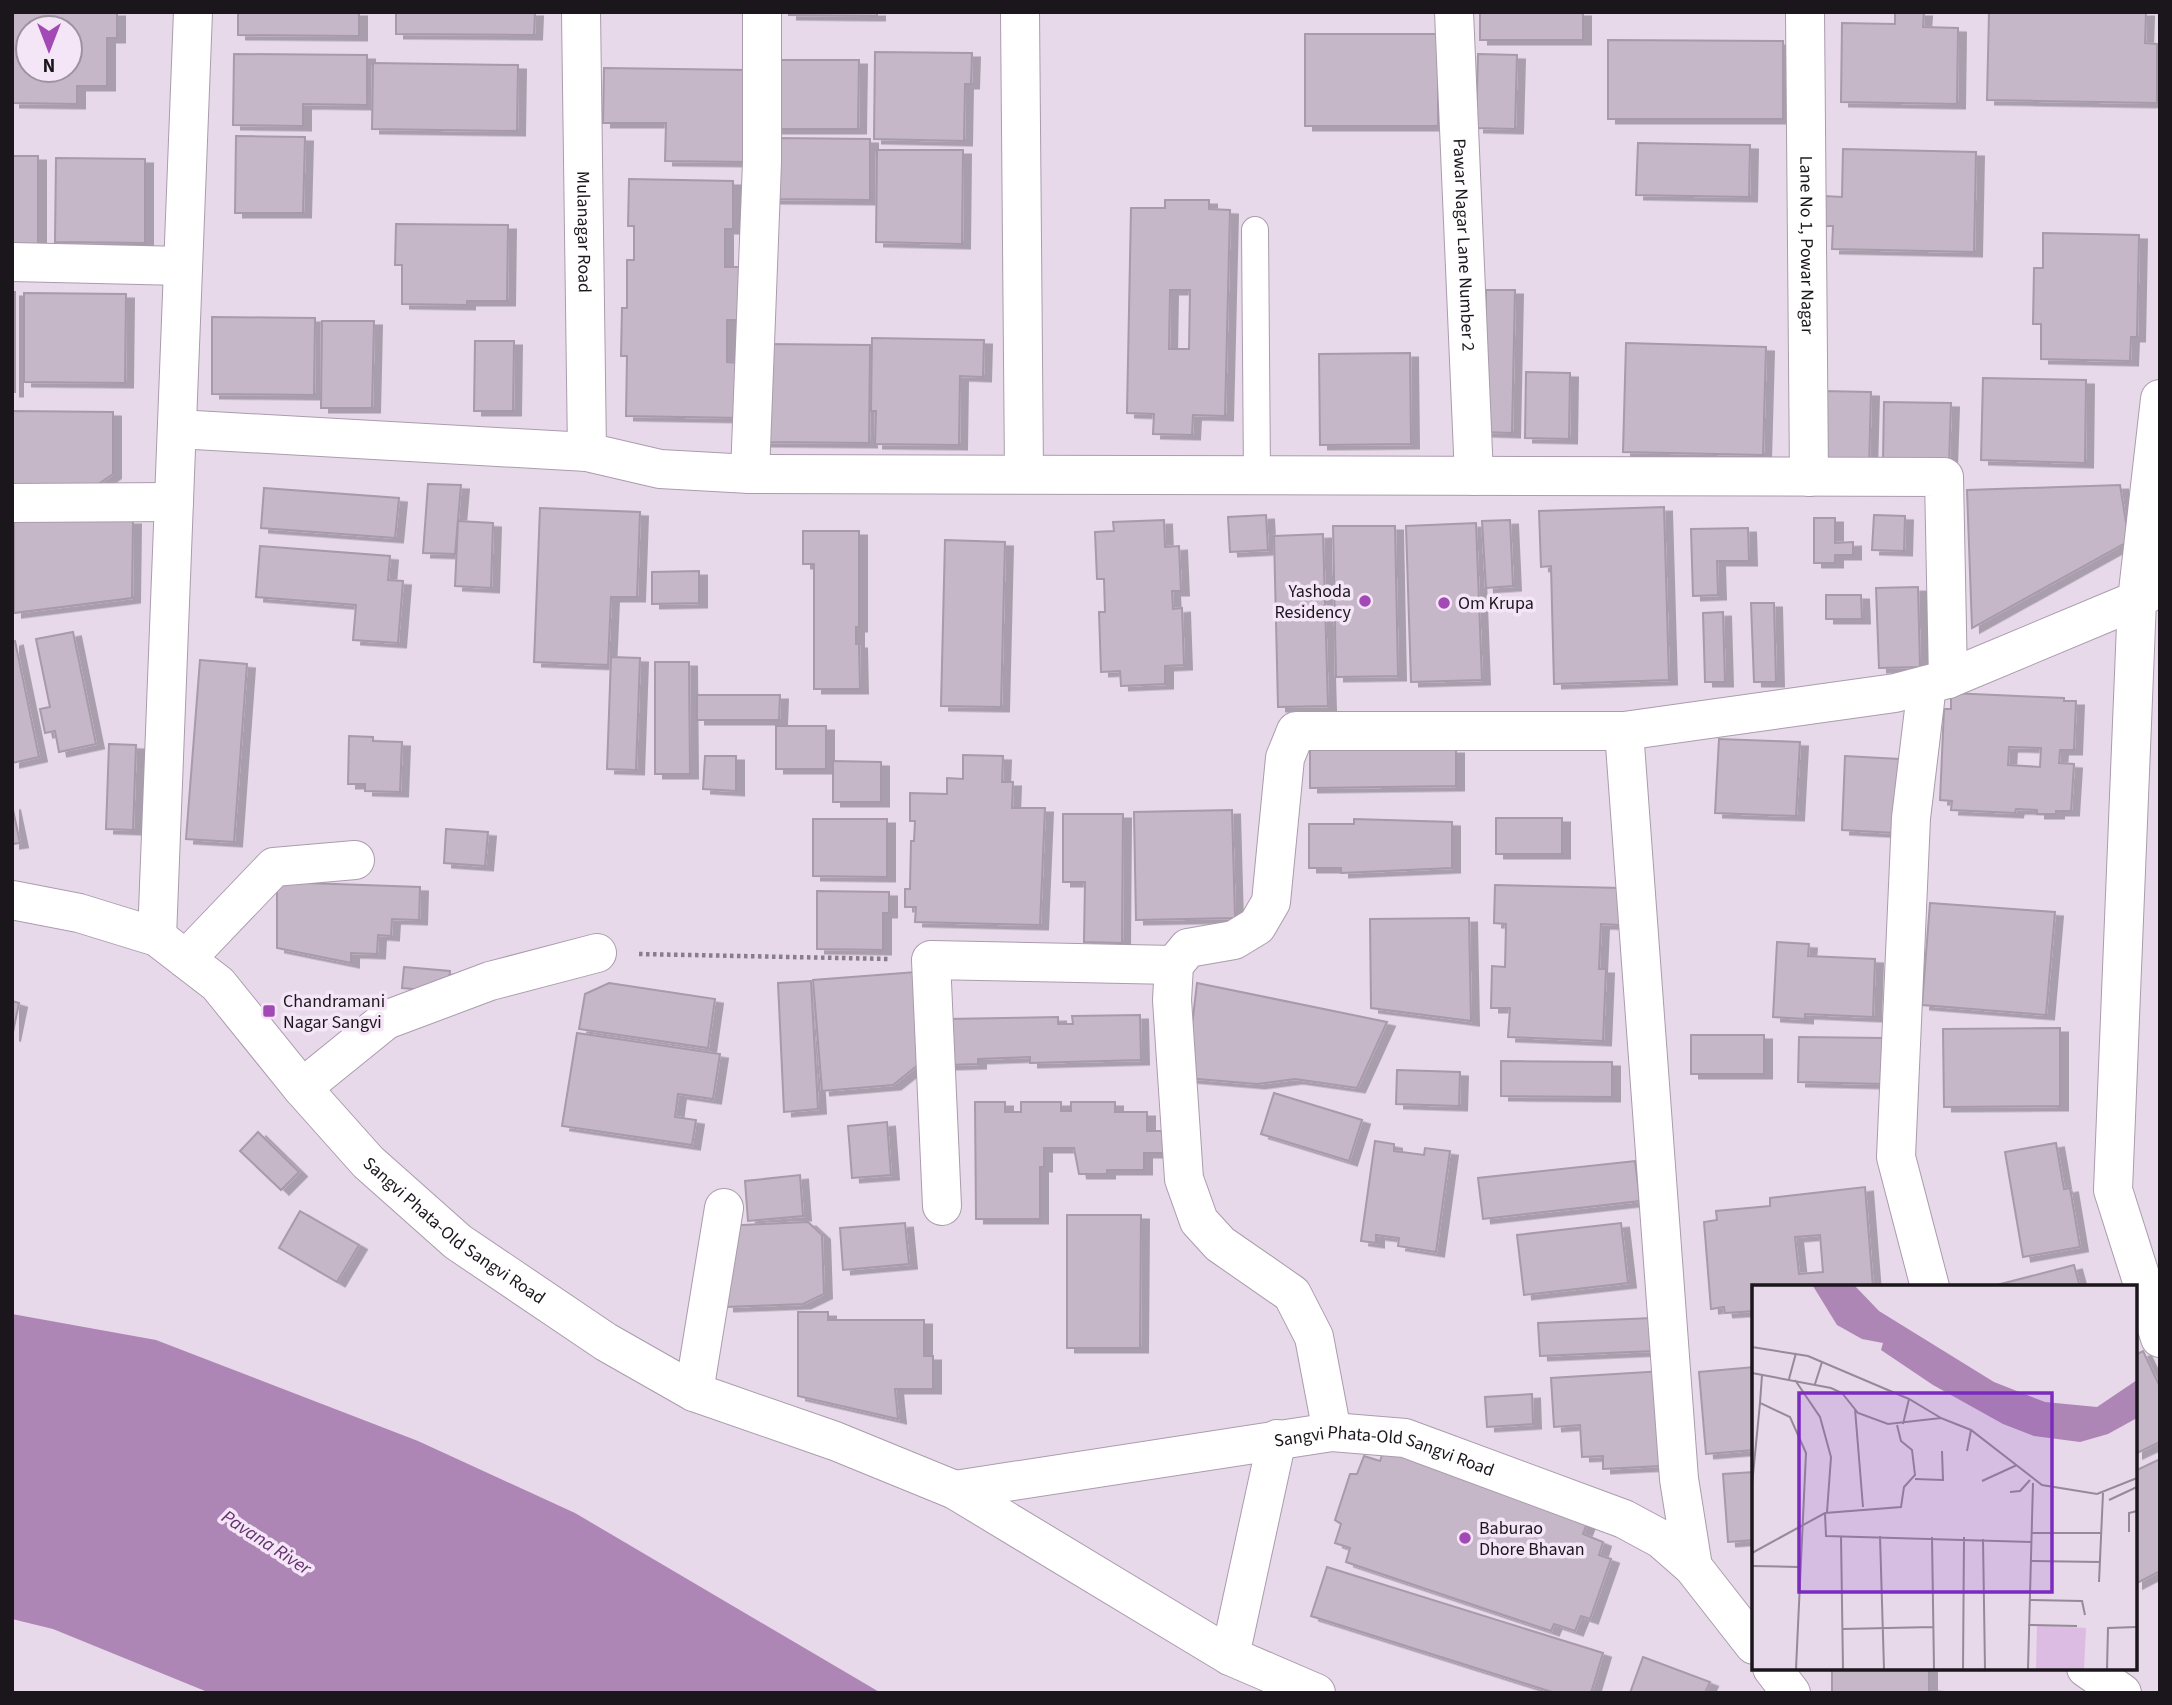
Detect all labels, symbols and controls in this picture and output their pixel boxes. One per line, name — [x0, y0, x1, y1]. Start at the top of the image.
north arrow — [14, 14, 84, 84]
text: N — [43, 51, 55, 78]
street label: Pawar Nagar Lane Number 2 — [1447, 138, 1481, 352]
street label: Lane No 1, Powar Nagar — [1794, 156, 1820, 335]
street label: Mulanagar Road — [571, 171, 597, 293]
place label: Yashoda Residency — [1275, 579, 1352, 625]
place label: Om Krupa — [1458, 591, 1534, 616]
marker: Yashoda Residency — [1357, 593, 1373, 609]
marker: Om Krupa — [1436, 595, 1452, 611]
place label: Chandramani Nagar Sangvi — [283, 989, 385, 1035]
marker: Chandramani Nagar Sangvi — [261, 1003, 277, 1019]
street label: Sangvi Phata-Old Sangvi Road — [358, 1151, 550, 1310]
inset map — [1752, 1285, 2137, 1670]
street label: Sangvi Phata-Old Sangvi Road — [1272, 1419, 1498, 1482]
water label: Pavana River — [216, 1504, 317, 1583]
place label: Baburao Dhore Bhavan — [1479, 1516, 1585, 1562]
marker: Baburao Dhore Bhavan — [1457, 1530, 1473, 1546]

